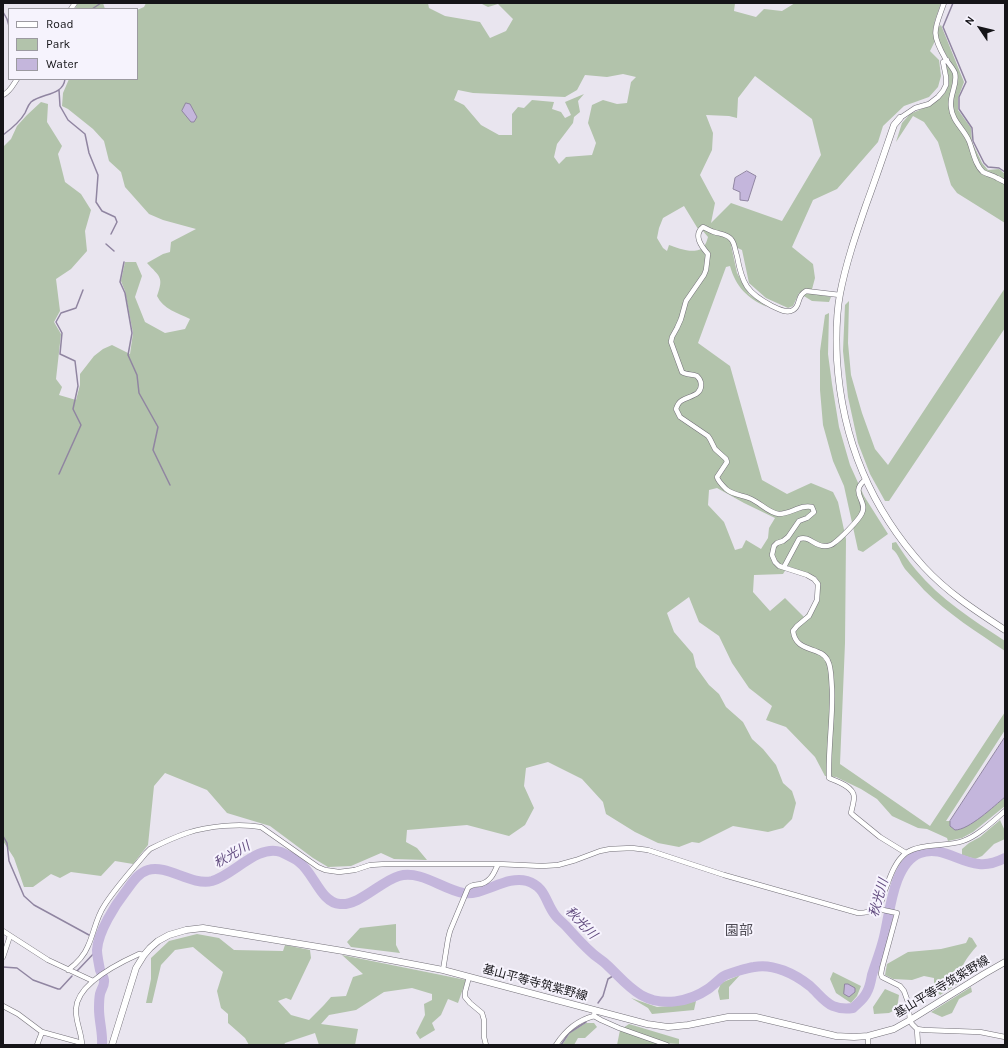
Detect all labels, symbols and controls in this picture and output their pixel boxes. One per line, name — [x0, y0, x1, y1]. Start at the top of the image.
legend — [8, 8, 138, 80]
north arrow — [960, 8, 1000, 48]
text: N — [962, 14, 977, 28]
text: Road — [46, 17, 74, 31]
text: Park — [46, 37, 70, 51]
text: Water — [46, 57, 78, 71]
water label: 秋光川 — [211, 838, 253, 872]
water label: 秋光川 — [866, 877, 892, 919]
water label: 秋光川 — [562, 904, 600, 942]
district label: 園部 — [725, 923, 753, 939]
street label: 基山平等寺筑紫野線 — [892, 953, 992, 1021]
street label: 基山平等寺筑紫野線 — [481, 962, 589, 1004]

